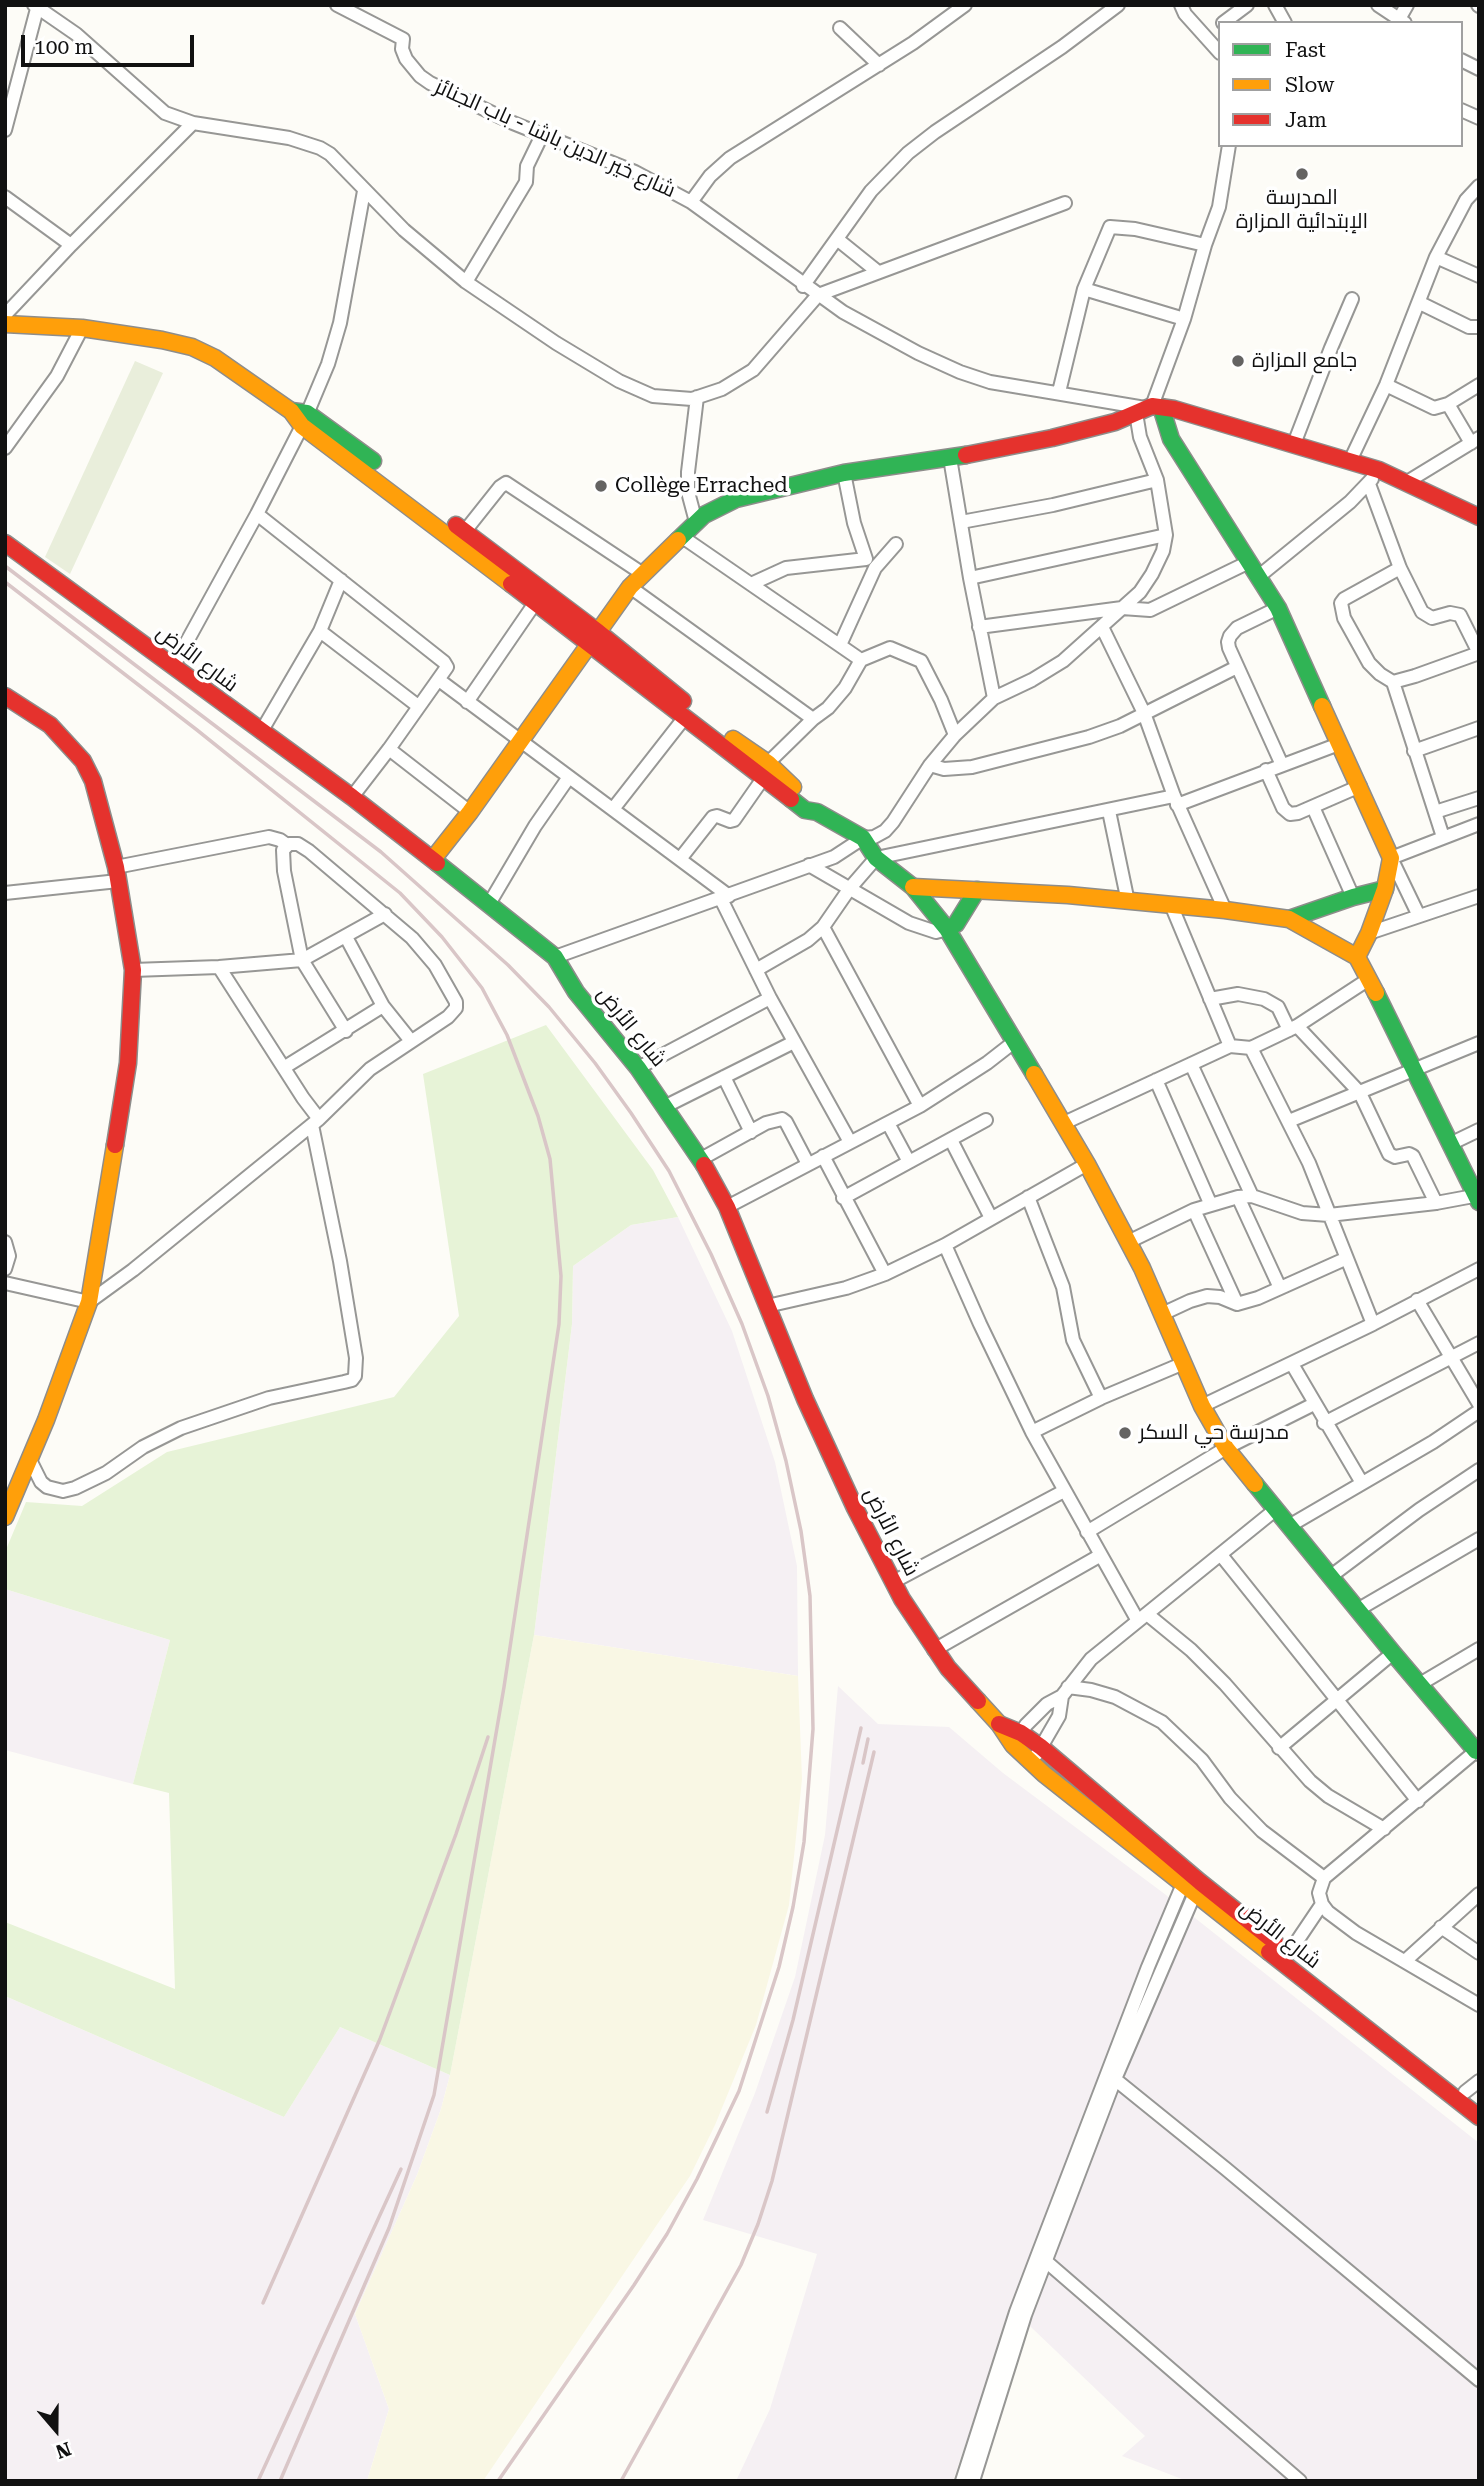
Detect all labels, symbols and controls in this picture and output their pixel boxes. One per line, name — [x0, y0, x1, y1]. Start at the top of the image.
scale bar — [24, 21, 198, 65]
legend — [1218, 21, 1463, 147]
text: 100 m — [34, 35, 94, 59]
text: Fast — [1285, 38, 1326, 62]
text: Slow — [1285, 73, 1334, 97]
street label: شارع خير الدين باشا - باب الجنائز — [431, 74, 679, 204]
text: Jam — [1285, 108, 1327, 132]
marker: المدرسة الإبتدائية المزارة — [1294, 166, 1310, 182]
place label: المدرسة الإبتدائية المزارة — [1236, 185, 1368, 235]
place label: جامع المزارة — [1252, 348, 1357, 374]
marker: جامع المزارة — [1230, 353, 1246, 369]
place label: Collège Errached — [615, 473, 788, 499]
marker: Collège Errached — [593, 478, 609, 494]
street label: شارع الأرض — [151, 620, 243, 698]
street label: شارع الأرض — [591, 982, 671, 1072]
place label: مدرسة حي السكر — [1139, 1420, 1289, 1446]
marker: مدرسة حي السكر — [1117, 1425, 1133, 1441]
street label: شارع الأرض — [858, 1484, 924, 1580]
street label: شارع الأرض — [1235, 1896, 1325, 1974]
north arrow — [21, 2395, 91, 2465]
text: N — [53, 2437, 74, 2464]

